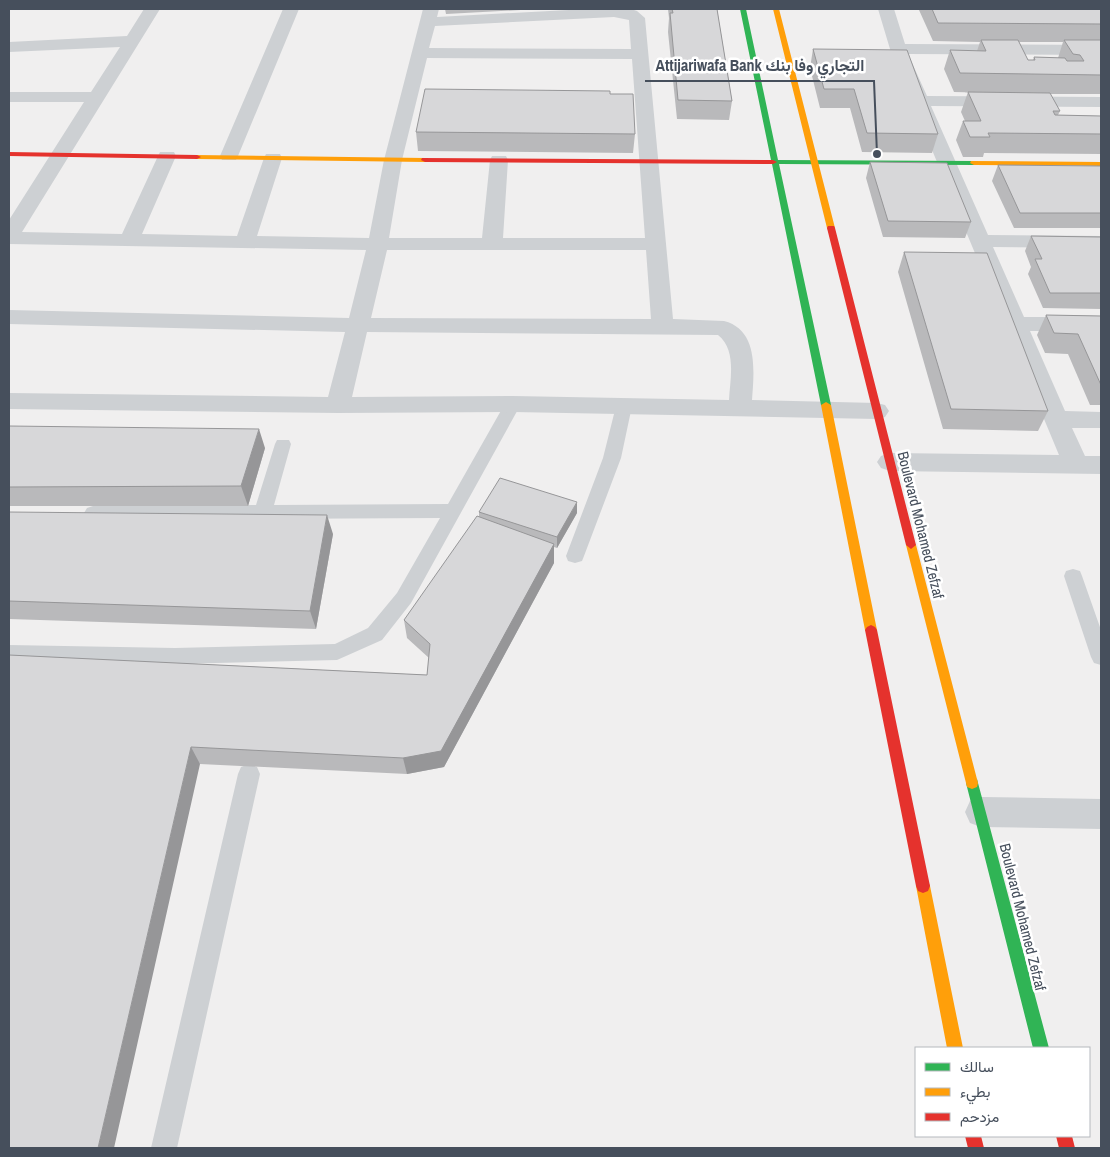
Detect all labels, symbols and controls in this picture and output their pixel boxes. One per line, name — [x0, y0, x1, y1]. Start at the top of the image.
callout: Attijariwafa Bank التجاري وفا بنك — [645, 50, 874, 81]
text: Attijariwafa Bank التجاري وفا بنك — [655, 54, 865, 79]
street label: Boulevard Mohamed Zefzaf — [893, 449, 950, 601]
street label: Boulevard Mohamed Zefzaf — [995, 841, 1052, 993]
legend — [915, 1047, 1090, 1137]
text: سالك — [960, 1056, 994, 1077]
text: بطيء — [960, 1081, 990, 1105]
text: مزدحم — [960, 1106, 999, 1127]

